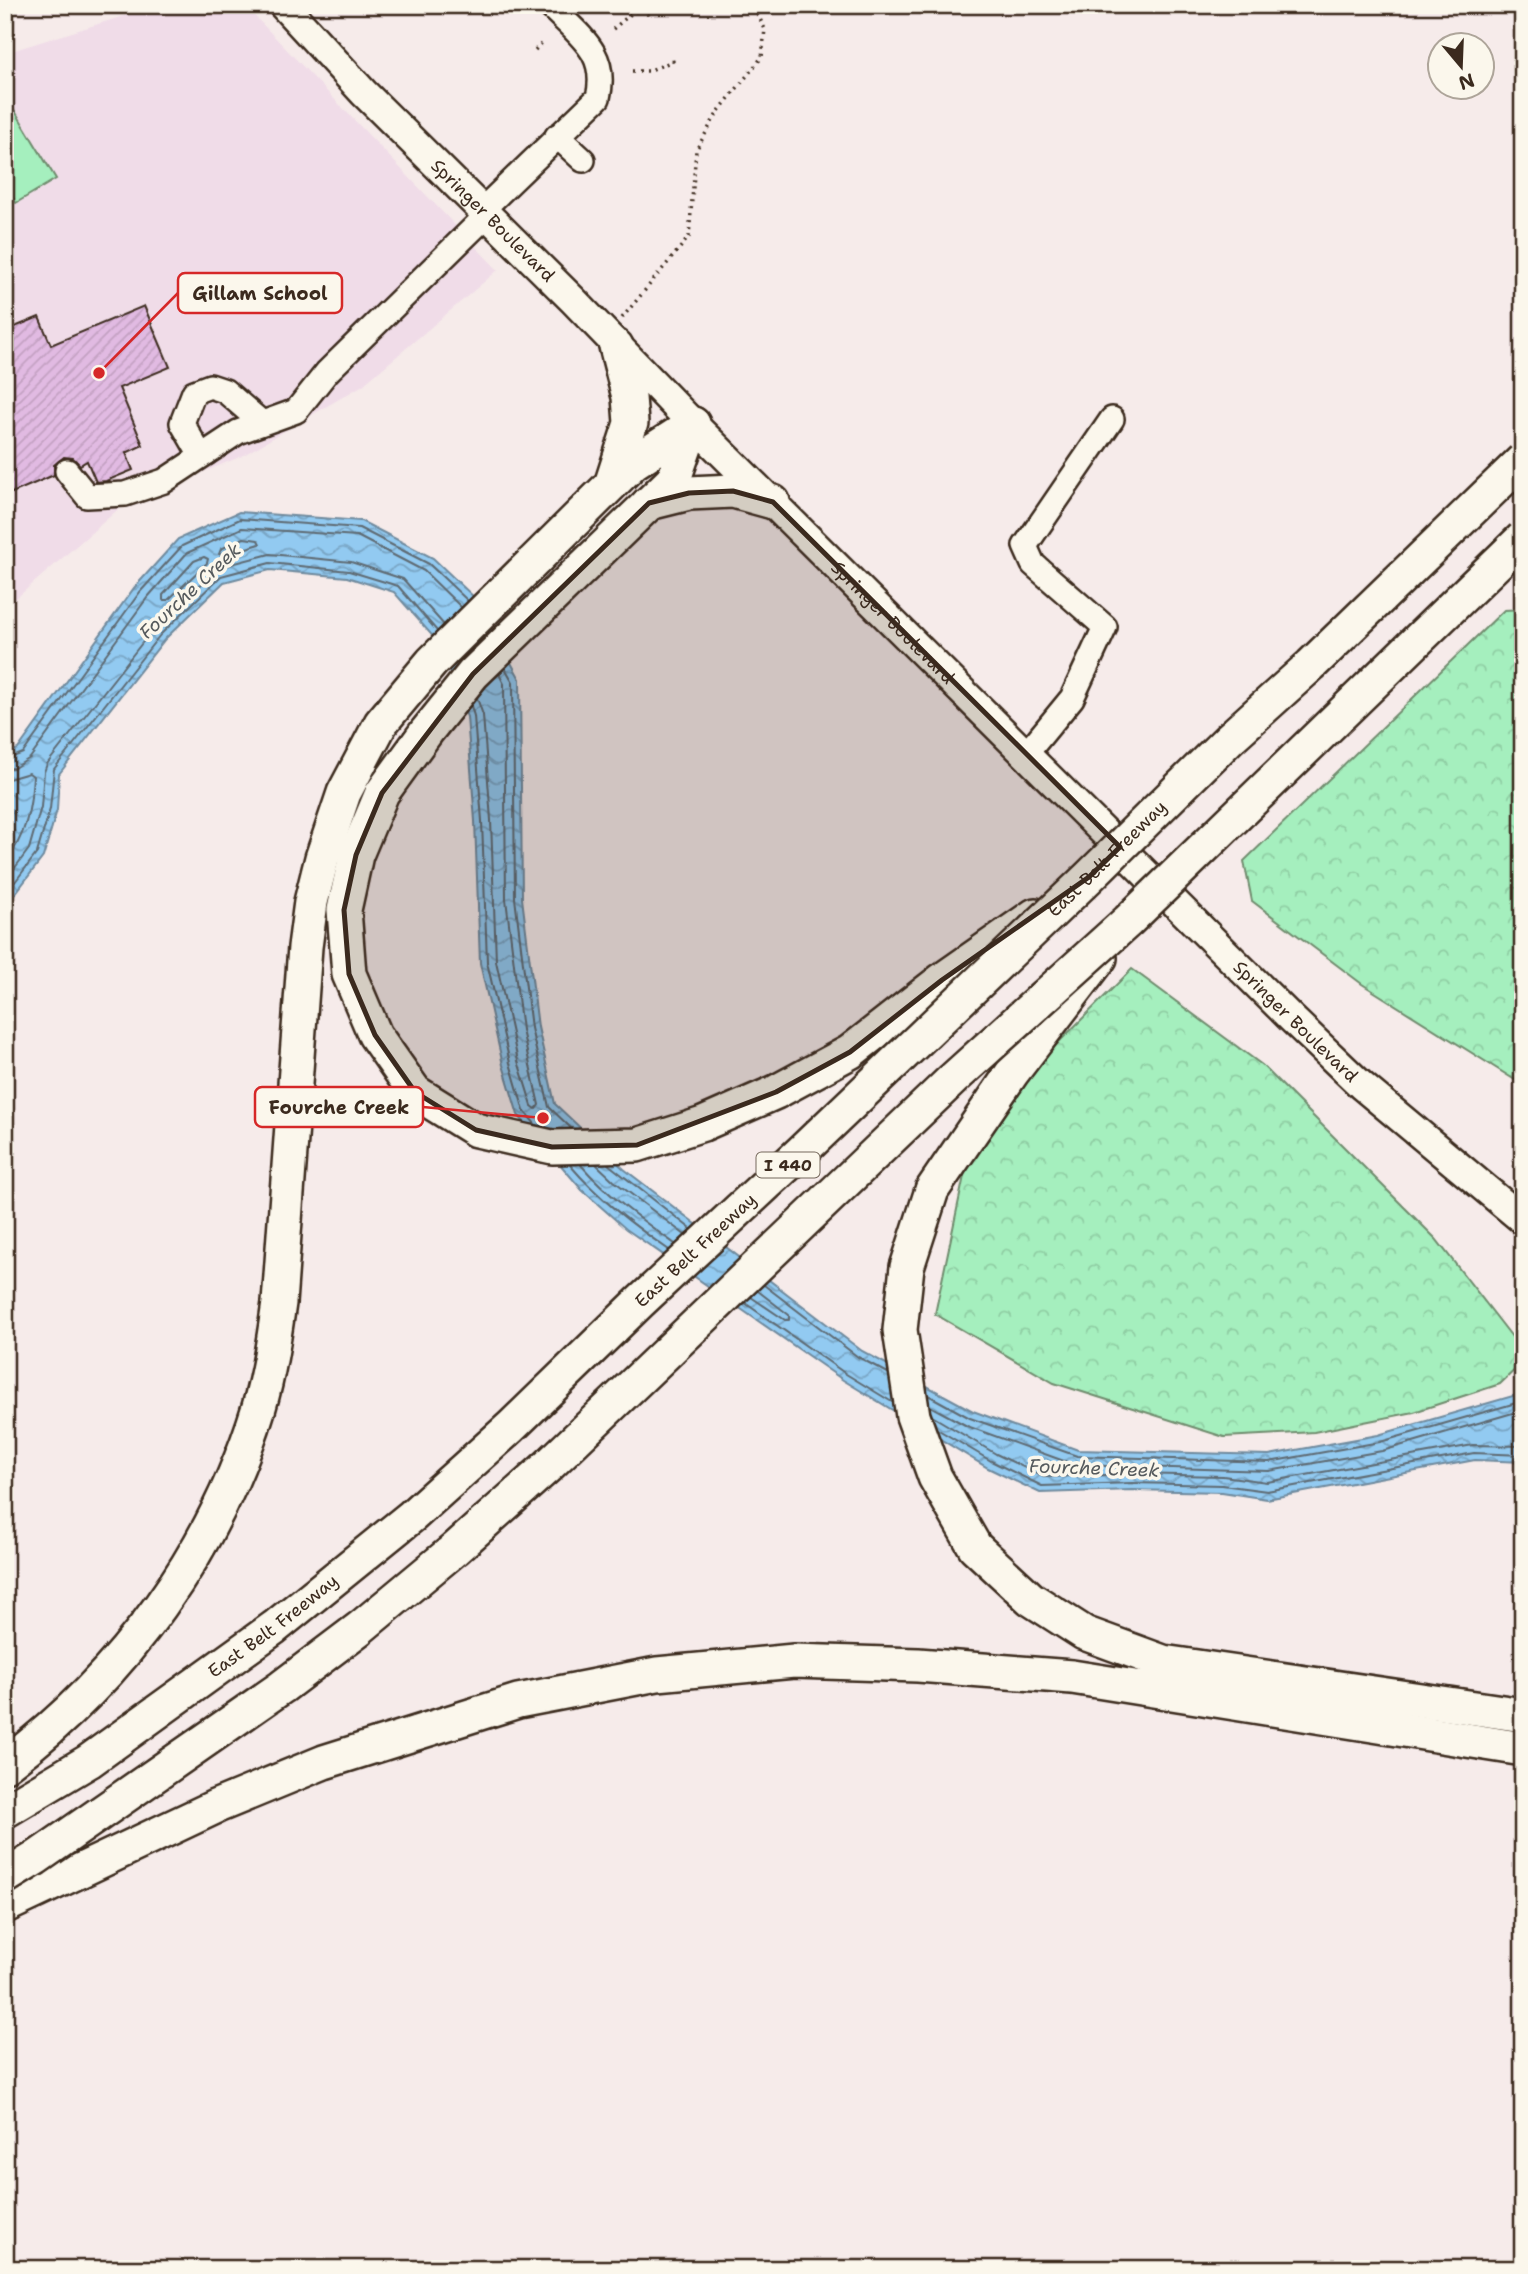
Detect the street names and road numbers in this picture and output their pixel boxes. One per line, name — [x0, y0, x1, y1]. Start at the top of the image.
street label: Springer Boulevard — [426, 154, 560, 287]
street label: Springer Boulevard — [826, 556, 960, 689]
street label: East Belt Freeway — [1042, 795, 1172, 922]
street label: Springer Boulevard — [1228, 955, 1363, 1088]
road number: I 440 — [756, 1152, 820, 1177]
street label: East Belt Freeway — [630, 1188, 761, 1313]
street label: East Belt Freeway — [203, 1569, 343, 1683]

